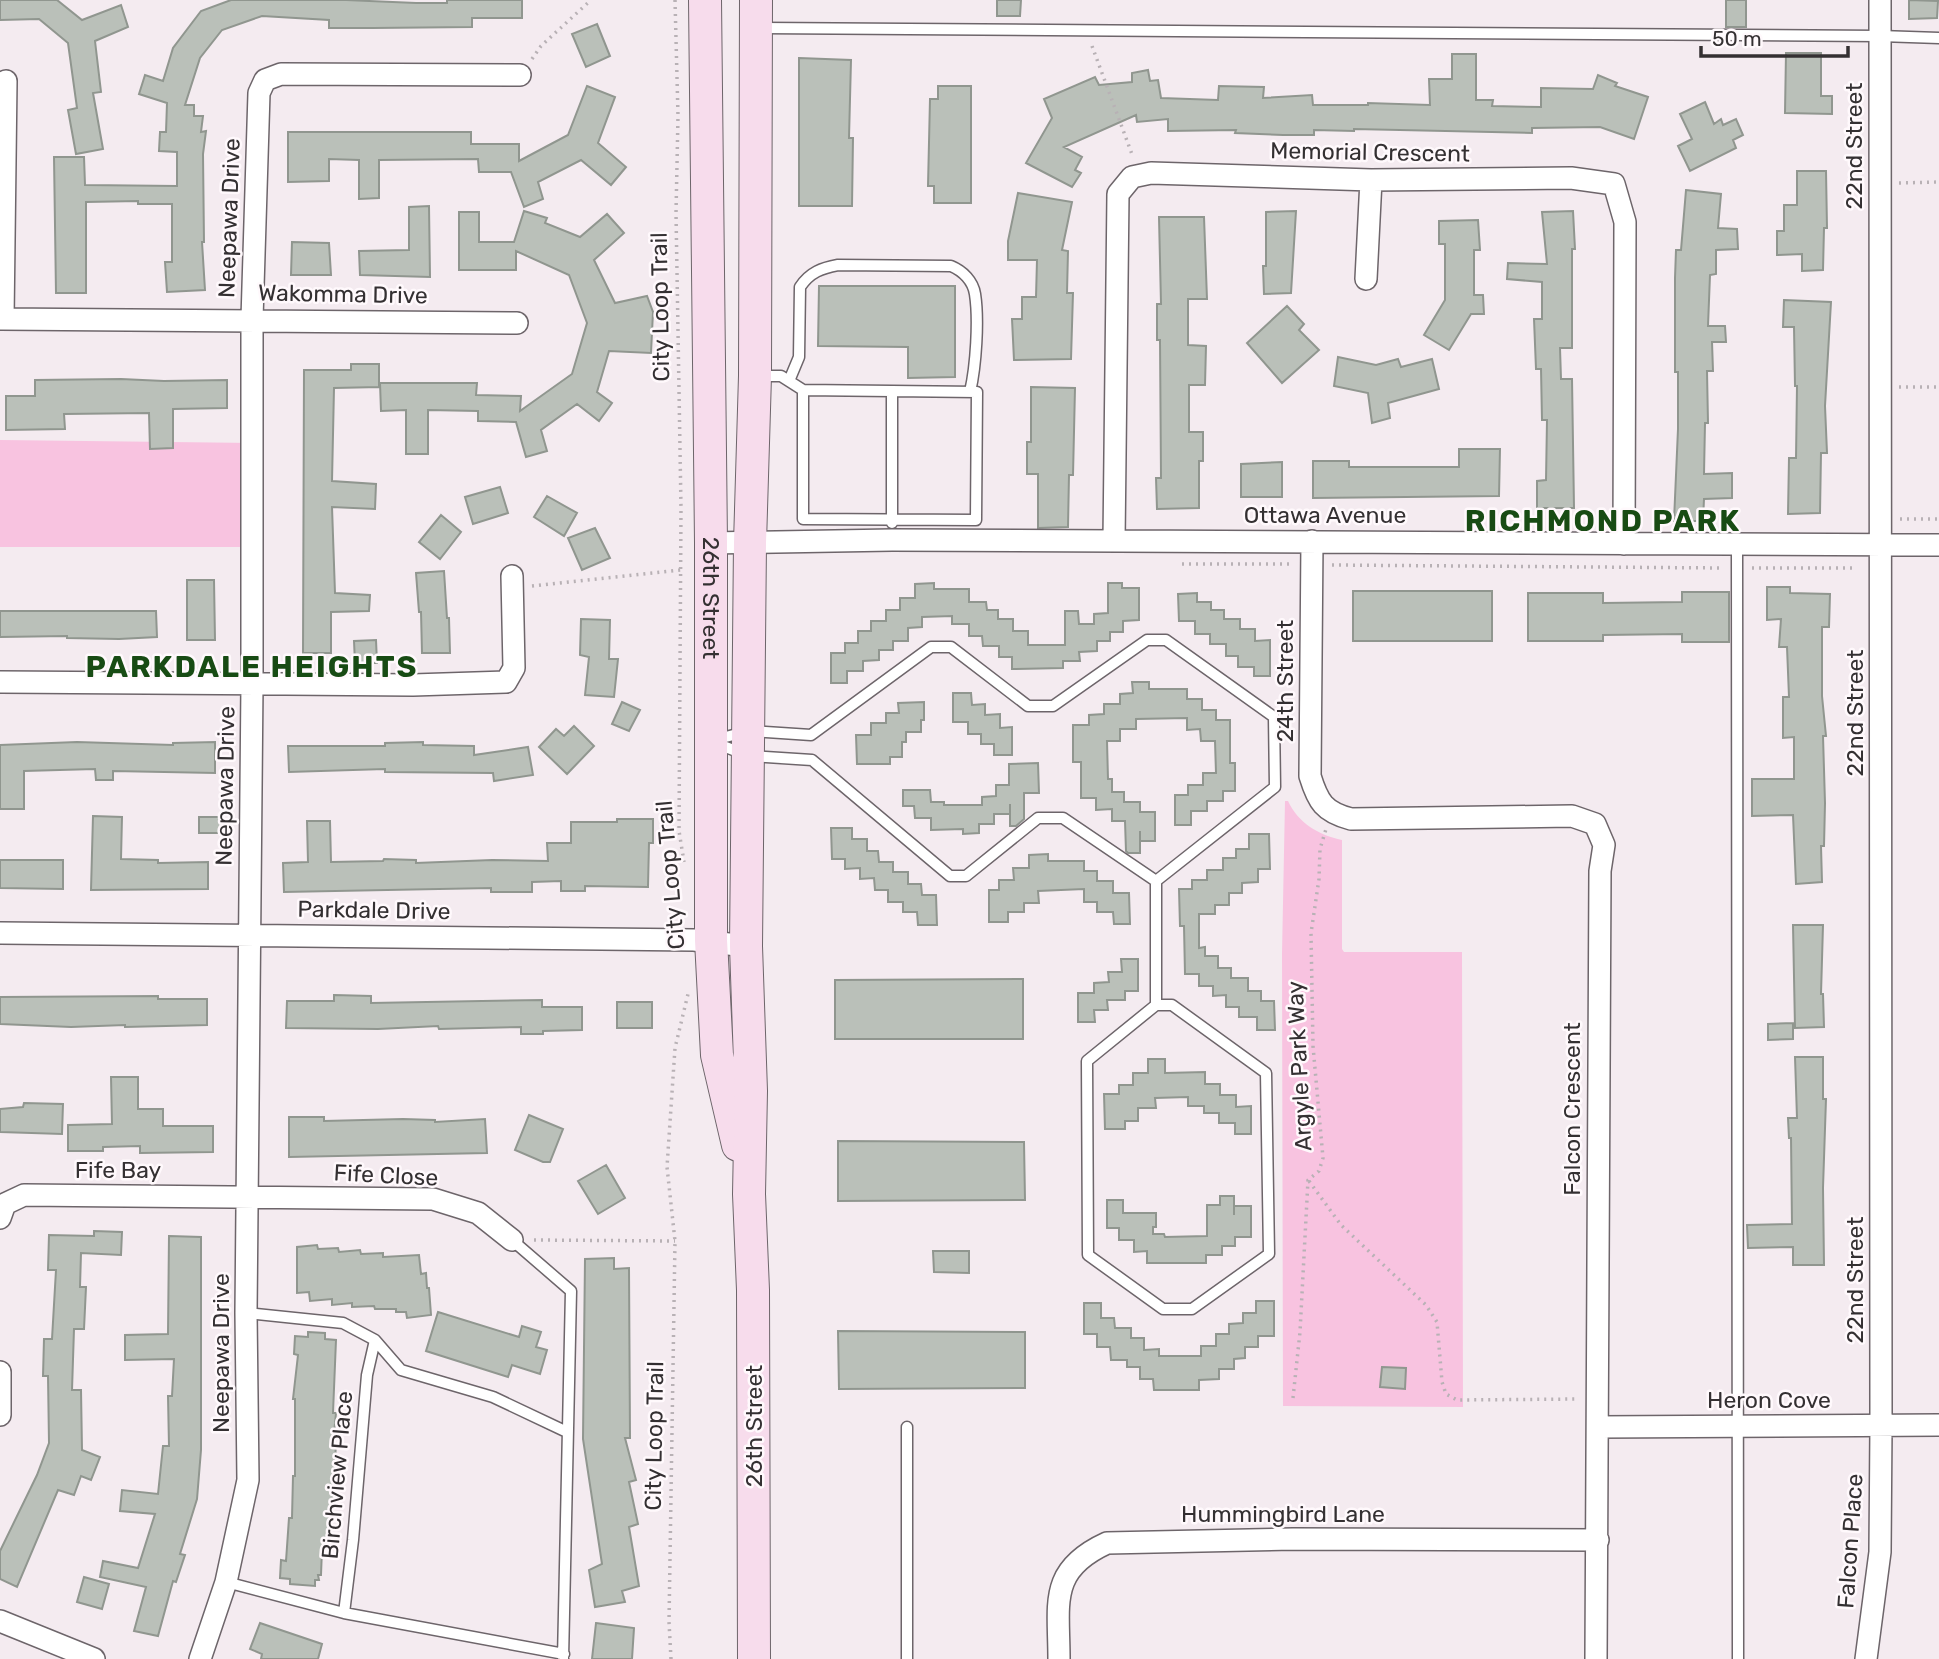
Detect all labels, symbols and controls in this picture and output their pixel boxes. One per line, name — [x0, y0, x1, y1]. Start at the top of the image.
scale bar — [1701, 14, 1848, 58]
text: 50 m — [1712, 26, 1762, 51]
street label: 22nd Street — [1840, 83, 1868, 209]
street label: Memorial Crescent — [1270, 136, 1470, 168]
street label: Neepawa Drive — [212, 138, 246, 298]
street label: City Loop Trail — [645, 232, 675, 382]
street label: Wakomma Drive — [258, 279, 428, 309]
street label: Ottawa Avenue — [1244, 501, 1406, 529]
district label: RICHMOND PARK — [1465, 503, 1741, 539]
street label: 26th Street — [697, 537, 725, 659]
street label: 24th Street — [1271, 620, 1299, 742]
district label: PARKDALE HEIGHTS — [86, 649, 418, 685]
street label: 22nd Street — [1841, 650, 1869, 776]
street label: Neepawa Drive — [210, 706, 240, 866]
street label: City Loop Trail — [650, 799, 690, 951]
street label: Parkdale Drive — [297, 895, 451, 925]
street label: Argyle Park Way — [1281, 980, 1317, 1152]
street label: Falcon Crescent — [1558, 1022, 1586, 1196]
street label: Fife Bay — [75, 1156, 162, 1184]
street label: Fife Close — [333, 1158, 439, 1192]
street label: 22nd Street — [1841, 1217, 1869, 1343]
street label: Neepawa Drive — [207, 1273, 235, 1433]
street label: City Loop Trail — [639, 1361, 669, 1511]
street label: 26th Street — [740, 1365, 768, 1487]
street label: Heron Cove — [1707, 1386, 1831, 1414]
street label: Birchview Place — [316, 1390, 358, 1560]
street label: Falcon Place — [1831, 1473, 1869, 1609]
street label: Hummingbird Lane — [1181, 1500, 1385, 1528]

